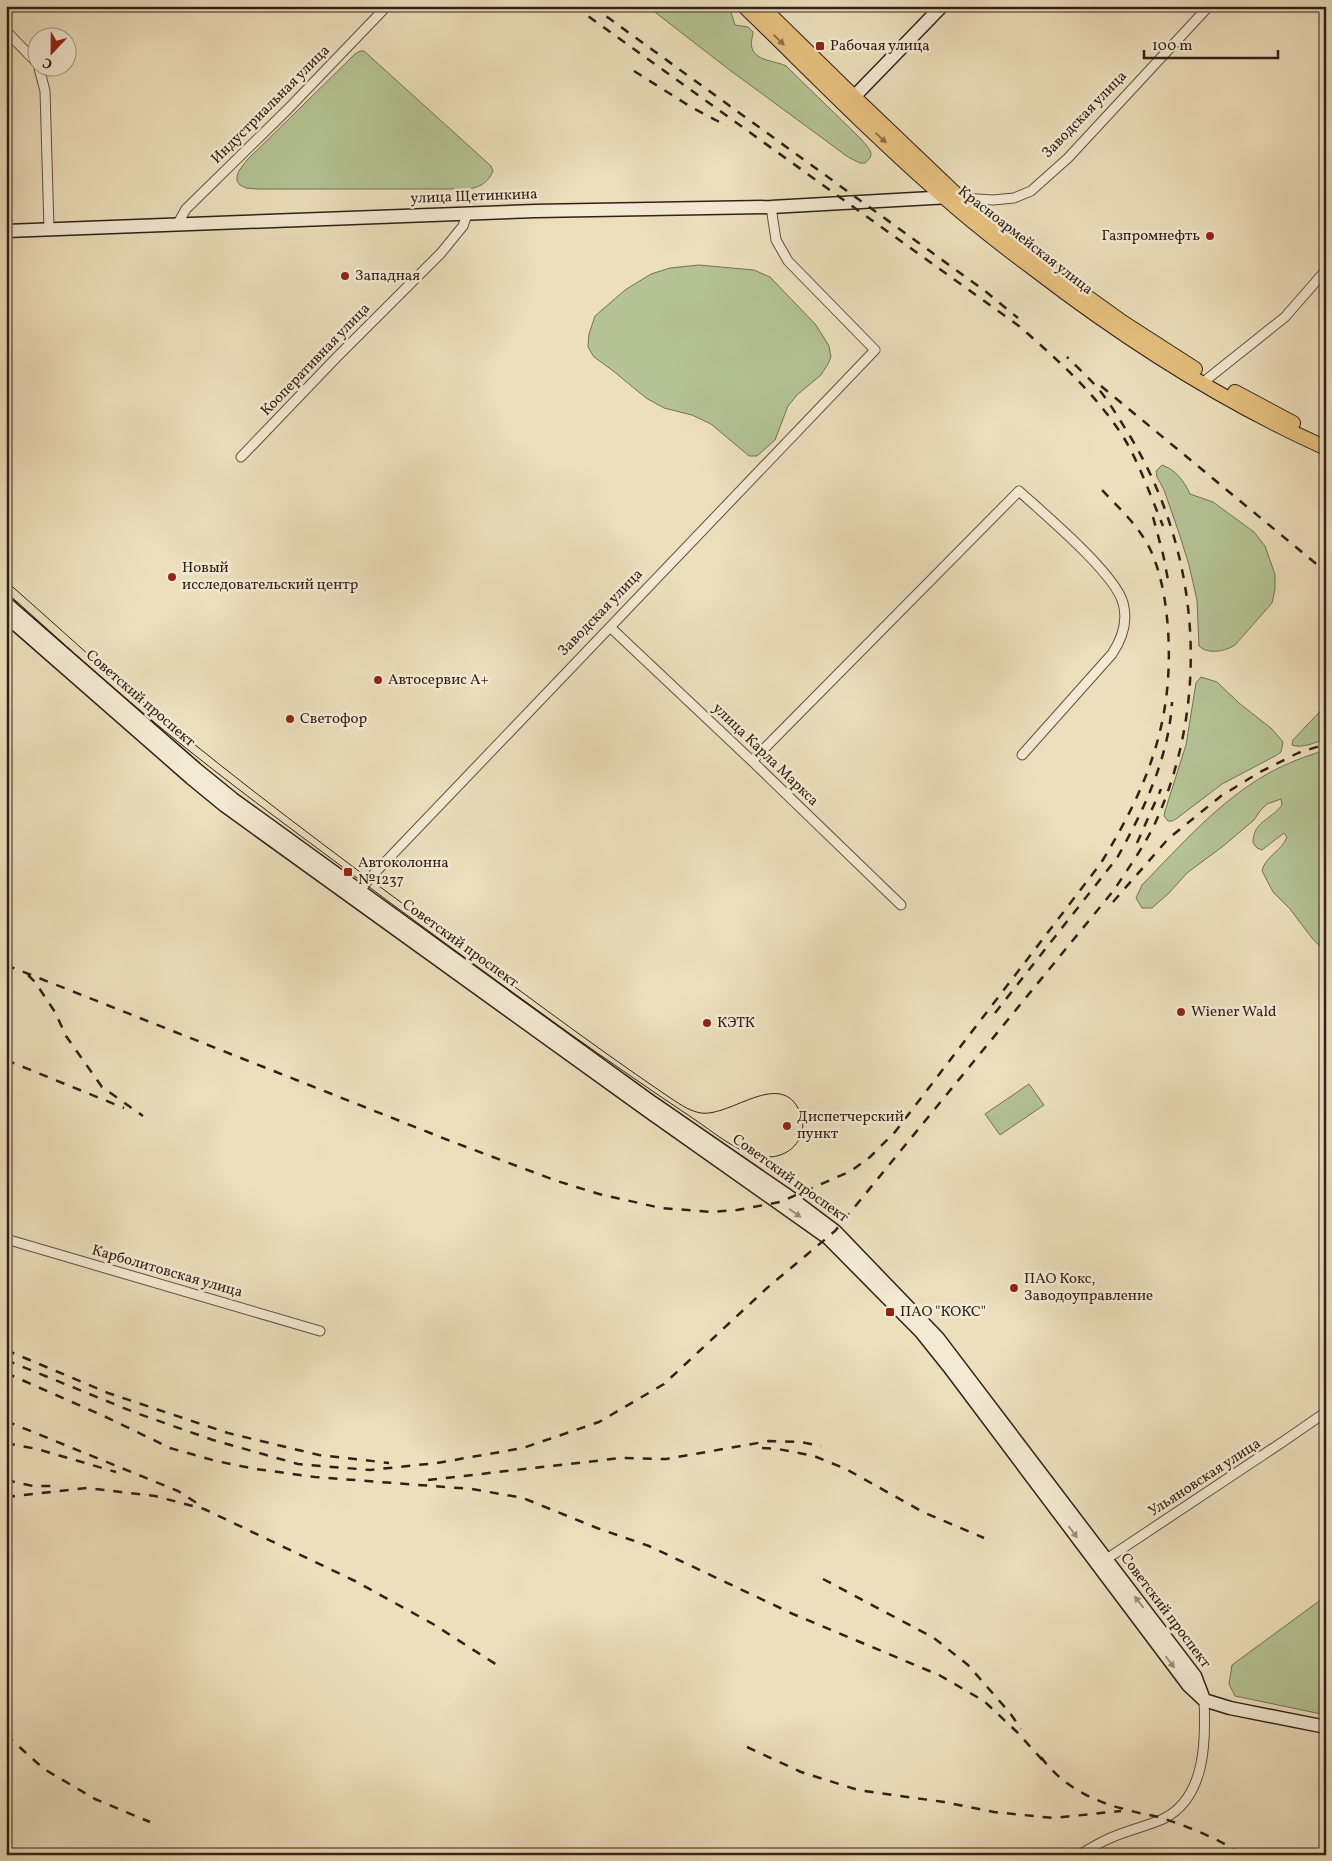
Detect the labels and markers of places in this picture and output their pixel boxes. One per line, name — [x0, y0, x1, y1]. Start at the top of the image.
place label: Рабочая улица — [830, 36, 930, 57]
marker: Рабочая улица — [814, 40, 826, 52]
place label: Газпромнефть — [1101, 226, 1200, 247]
marker: Газпромнефть — [1204, 230, 1216, 242]
place label: Западная — [355, 266, 420, 287]
marker: Западная — [339, 270, 351, 282]
place label: Новый исследовательский центр — [182, 558, 358, 596]
marker: Новый исследовательский центр — [166, 571, 178, 583]
place label: Автосервис А+ — [388, 670, 489, 691]
marker: Автосервис А+ — [372, 674, 384, 686]
place label: Светофор — [300, 709, 367, 730]
marker: Светофор — [284, 713, 296, 725]
place label: Автоколонна №1237 — [358, 853, 449, 891]
marker: Автоколонна №1237 — [342, 866, 354, 878]
place label: Wiener Wald — [1191, 1002, 1277, 1023]
marker: Wiener Wald — [1175, 1006, 1187, 1018]
place label: КЭТК — [717, 1013, 755, 1034]
marker: КЭТК — [701, 1017, 713, 1029]
place label: Диспетчерский пункт — [797, 1107, 904, 1145]
marker: Диспетчерский пункт — [781, 1120, 793, 1132]
place label: ПАО Кокс, Заводоуправление — [1024, 1269, 1153, 1307]
marker: ПАО Кокс, Заводоуправление — [1008, 1282, 1020, 1294]
place label: ПАО "КОКС" — [900, 1302, 986, 1323]
marker: ПАО "КОКС" — [884, 1306, 896, 1318]

